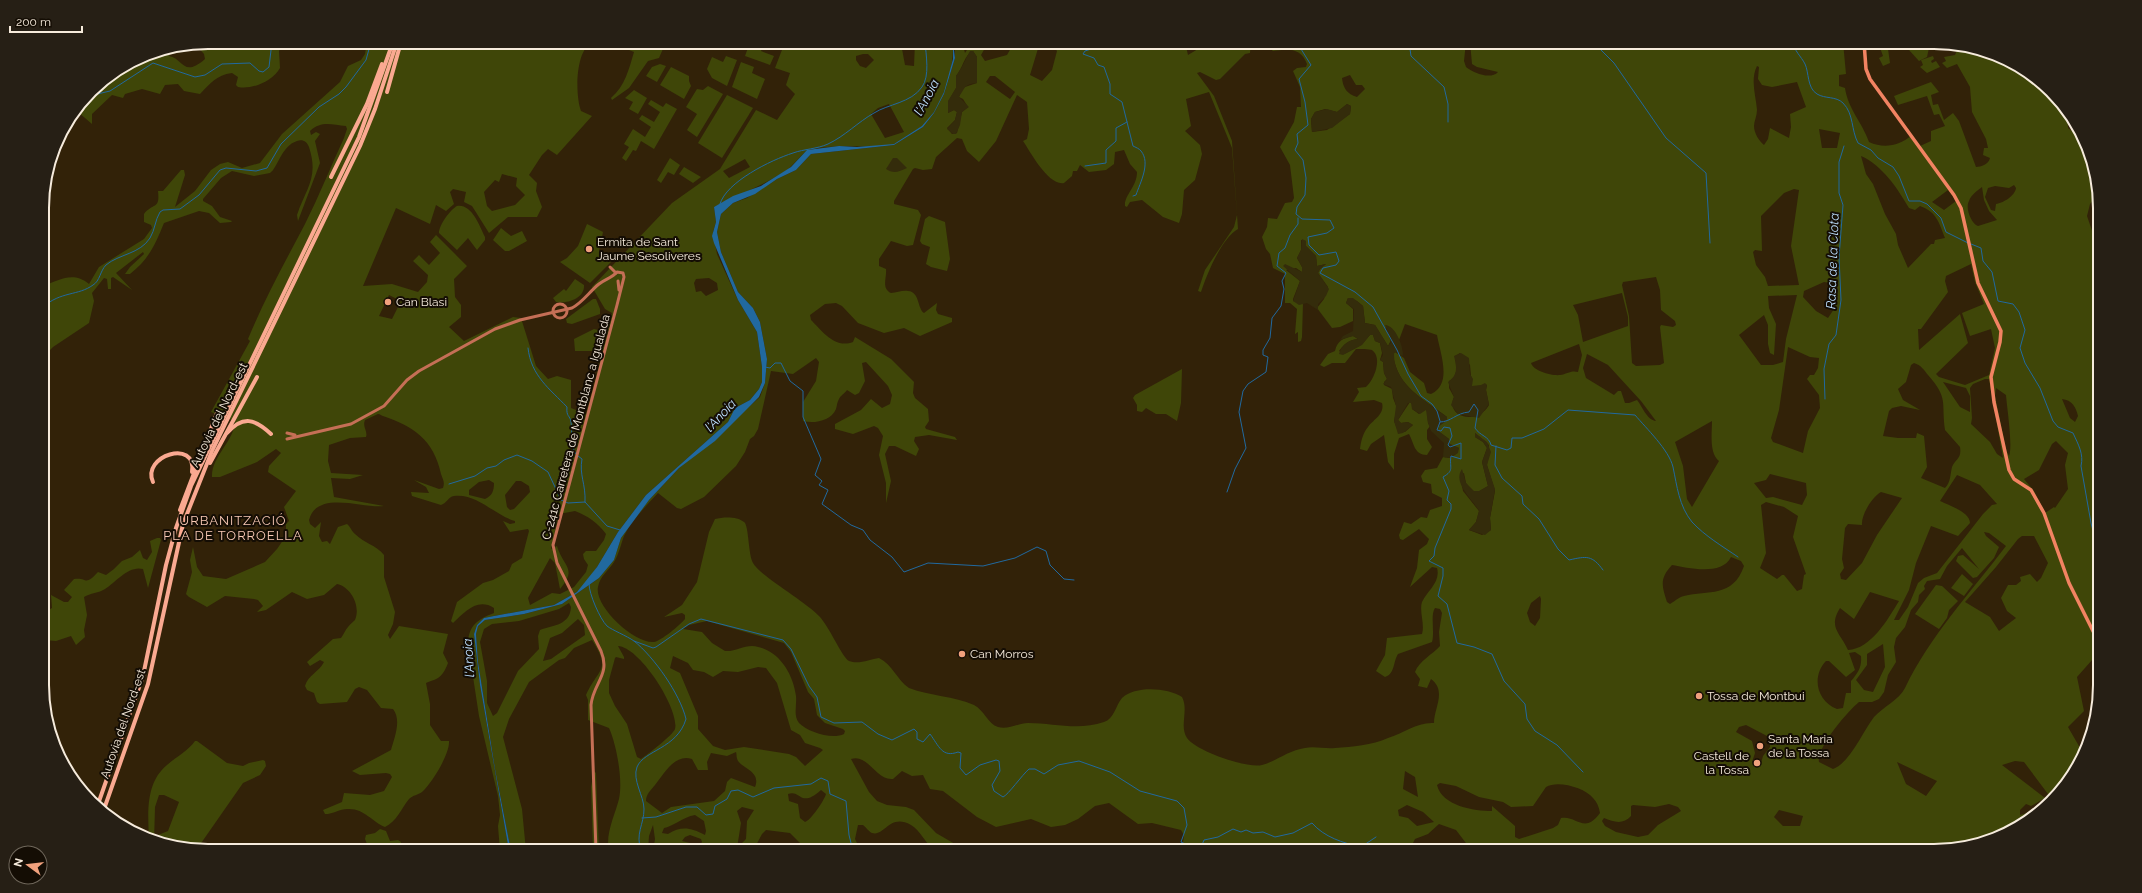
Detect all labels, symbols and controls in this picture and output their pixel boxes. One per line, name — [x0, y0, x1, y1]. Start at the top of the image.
scale bar — [10, 8, 82, 34]
text: 200 m — [16, 15, 51, 29]
water label: l'Anoia — [911, 76, 942, 118]
water label: Rasa de la Clota — [1823, 212, 1842, 309]
place label: Ermita de Sant Jaume Sesoliveres — [597, 235, 701, 263]
marker: Ermita de Sant Jaume Sesoliveres — [584, 244, 594, 254]
place label: Can Blasi — [396, 295, 447, 309]
marker: Can Blasi — [383, 297, 393, 307]
street label: C-241c Carretera de Montblanc a Igualada — [539, 313, 613, 541]
street label: Autovia del Nord-est — [188, 360, 250, 470]
water label: l'Anoia — [702, 396, 739, 435]
district label: URBANITZACIÓ PLA DE TORROELLA — [163, 513, 303, 543]
water label: l'Anoia — [460, 638, 477, 678]
place label: Can Morros — [970, 647, 1034, 661]
marker: Can Morros — [957, 649, 967, 659]
street label: Autovia del Nord-est — [98, 667, 148, 781]
place label: Tossa de Montbui — [1707, 689, 1805, 703]
marker: Tossa de Montbui — [1694, 691, 1704, 701]
place label: Santa Maria de la Tossa — [1768, 732, 1833, 760]
marker: Santa Maria de la Tossa — [1755, 741, 1765, 751]
place label: Castell de la Tossa — [1694, 749, 1749, 777]
marker: Castell de la Tossa — [1752, 758, 1762, 768]
north arrow — [8, 845, 48, 885]
text: N — [11, 857, 26, 868]

